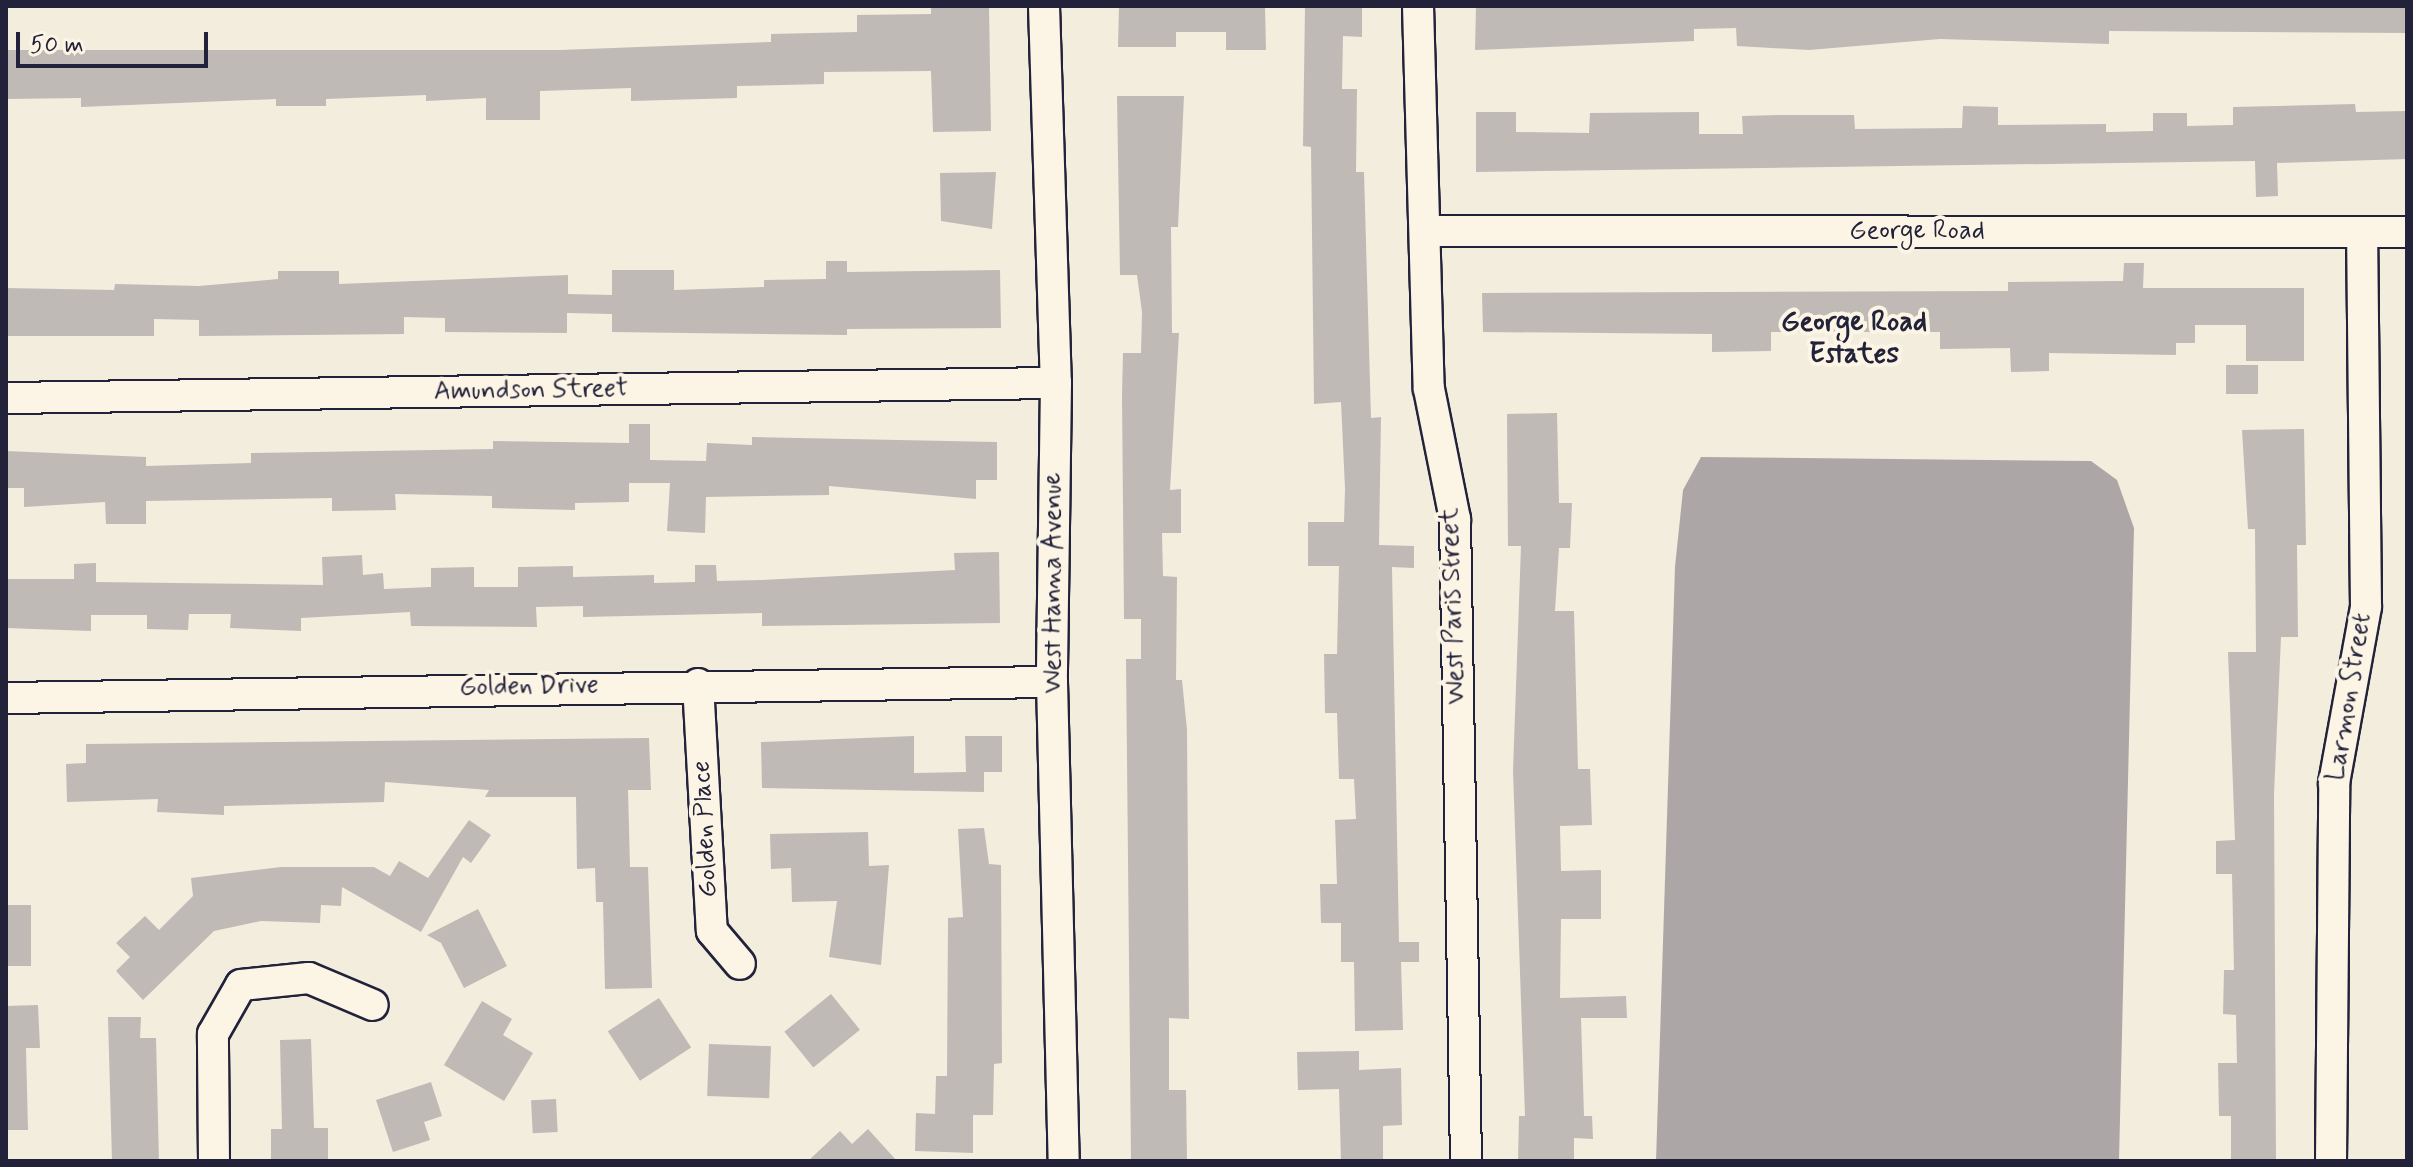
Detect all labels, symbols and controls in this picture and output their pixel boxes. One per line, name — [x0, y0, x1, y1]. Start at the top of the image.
scale bar — [20, 16, 212, 66]
text: 50 m — [30, 30, 84, 61]
street label: George Road — [1849, 216, 1985, 248]
district label: George Road Estates — [1781, 306, 1927, 372]
street label: Amundson Street — [434, 374, 628, 408]
street label: West Hanna Avenue — [1038, 470, 1070, 696]
street label: West Paris Street — [1435, 507, 1473, 705]
street label: Larmon Street — [2321, 609, 2379, 785]
street label: Golden Drive — [460, 670, 598, 704]
street label: Golden Place — [687, 760, 725, 898]

